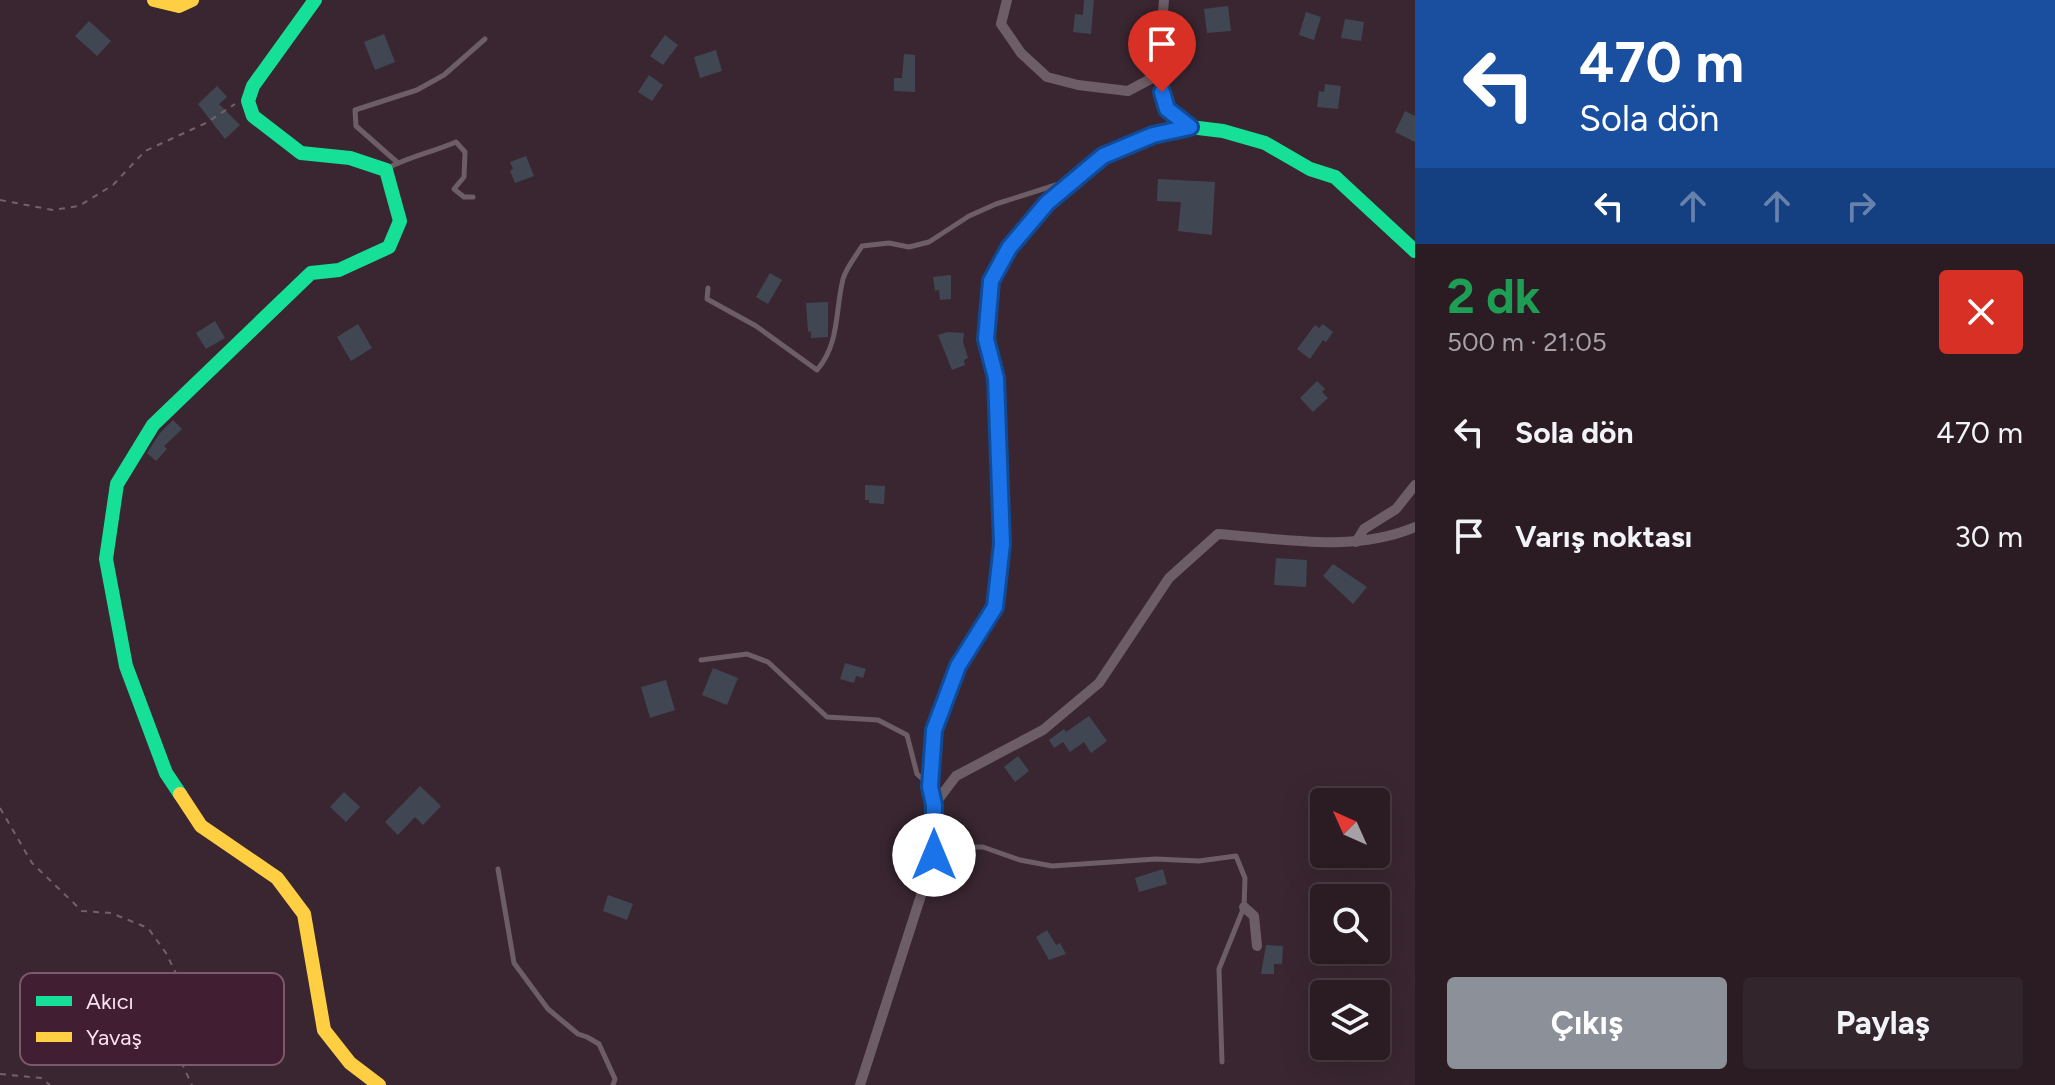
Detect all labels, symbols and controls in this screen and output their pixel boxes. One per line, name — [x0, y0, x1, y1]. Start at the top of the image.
pin — [1128, 10, 1196, 92]
icon: arrive — [1140, 22, 1184, 66]
text: 470 m — [1579, 29, 1744, 96]
icon: left — [1447, 32, 1551, 136]
text: Sola dön — [1579, 97, 1719, 140]
icon: left — [1587, 184, 1631, 228]
icon: ahead — [1671, 184, 1715, 228]
icon: ahead — [1755, 184, 1799, 228]
icon: right — [1839, 184, 1883, 228]
text: 2 dk — [1447, 267, 1541, 325]
button: close — [1939, 270, 2023, 354]
text: 500 m · 21:05 — [1447, 326, 1607, 358]
icon: left — [1447, 410, 1491, 454]
text: Sola dön — [1515, 414, 1633, 451]
text: 470 m — [1936, 414, 2023, 451]
icon: arrive — [1447, 514, 1491, 558]
text: Varış noktası — [1515, 518, 1692, 555]
text: 30 m — [1955, 518, 2023, 555]
north arrow — [1310, 788, 1390, 868]
map controls — [1310, 788, 1390, 1060]
position arrow — [892, 813, 976, 897]
button: search — [1310, 884, 1390, 964]
legend — [20, 973, 284, 1065]
button: Çıkış — [1447, 977, 1727, 1069]
button: Paylaş — [1743, 977, 2023, 1069]
button: layers — [1310, 980, 1390, 1060]
text: Akıcı — [86, 988, 134, 1015]
text: Yavaş — [86, 1024, 142, 1051]

